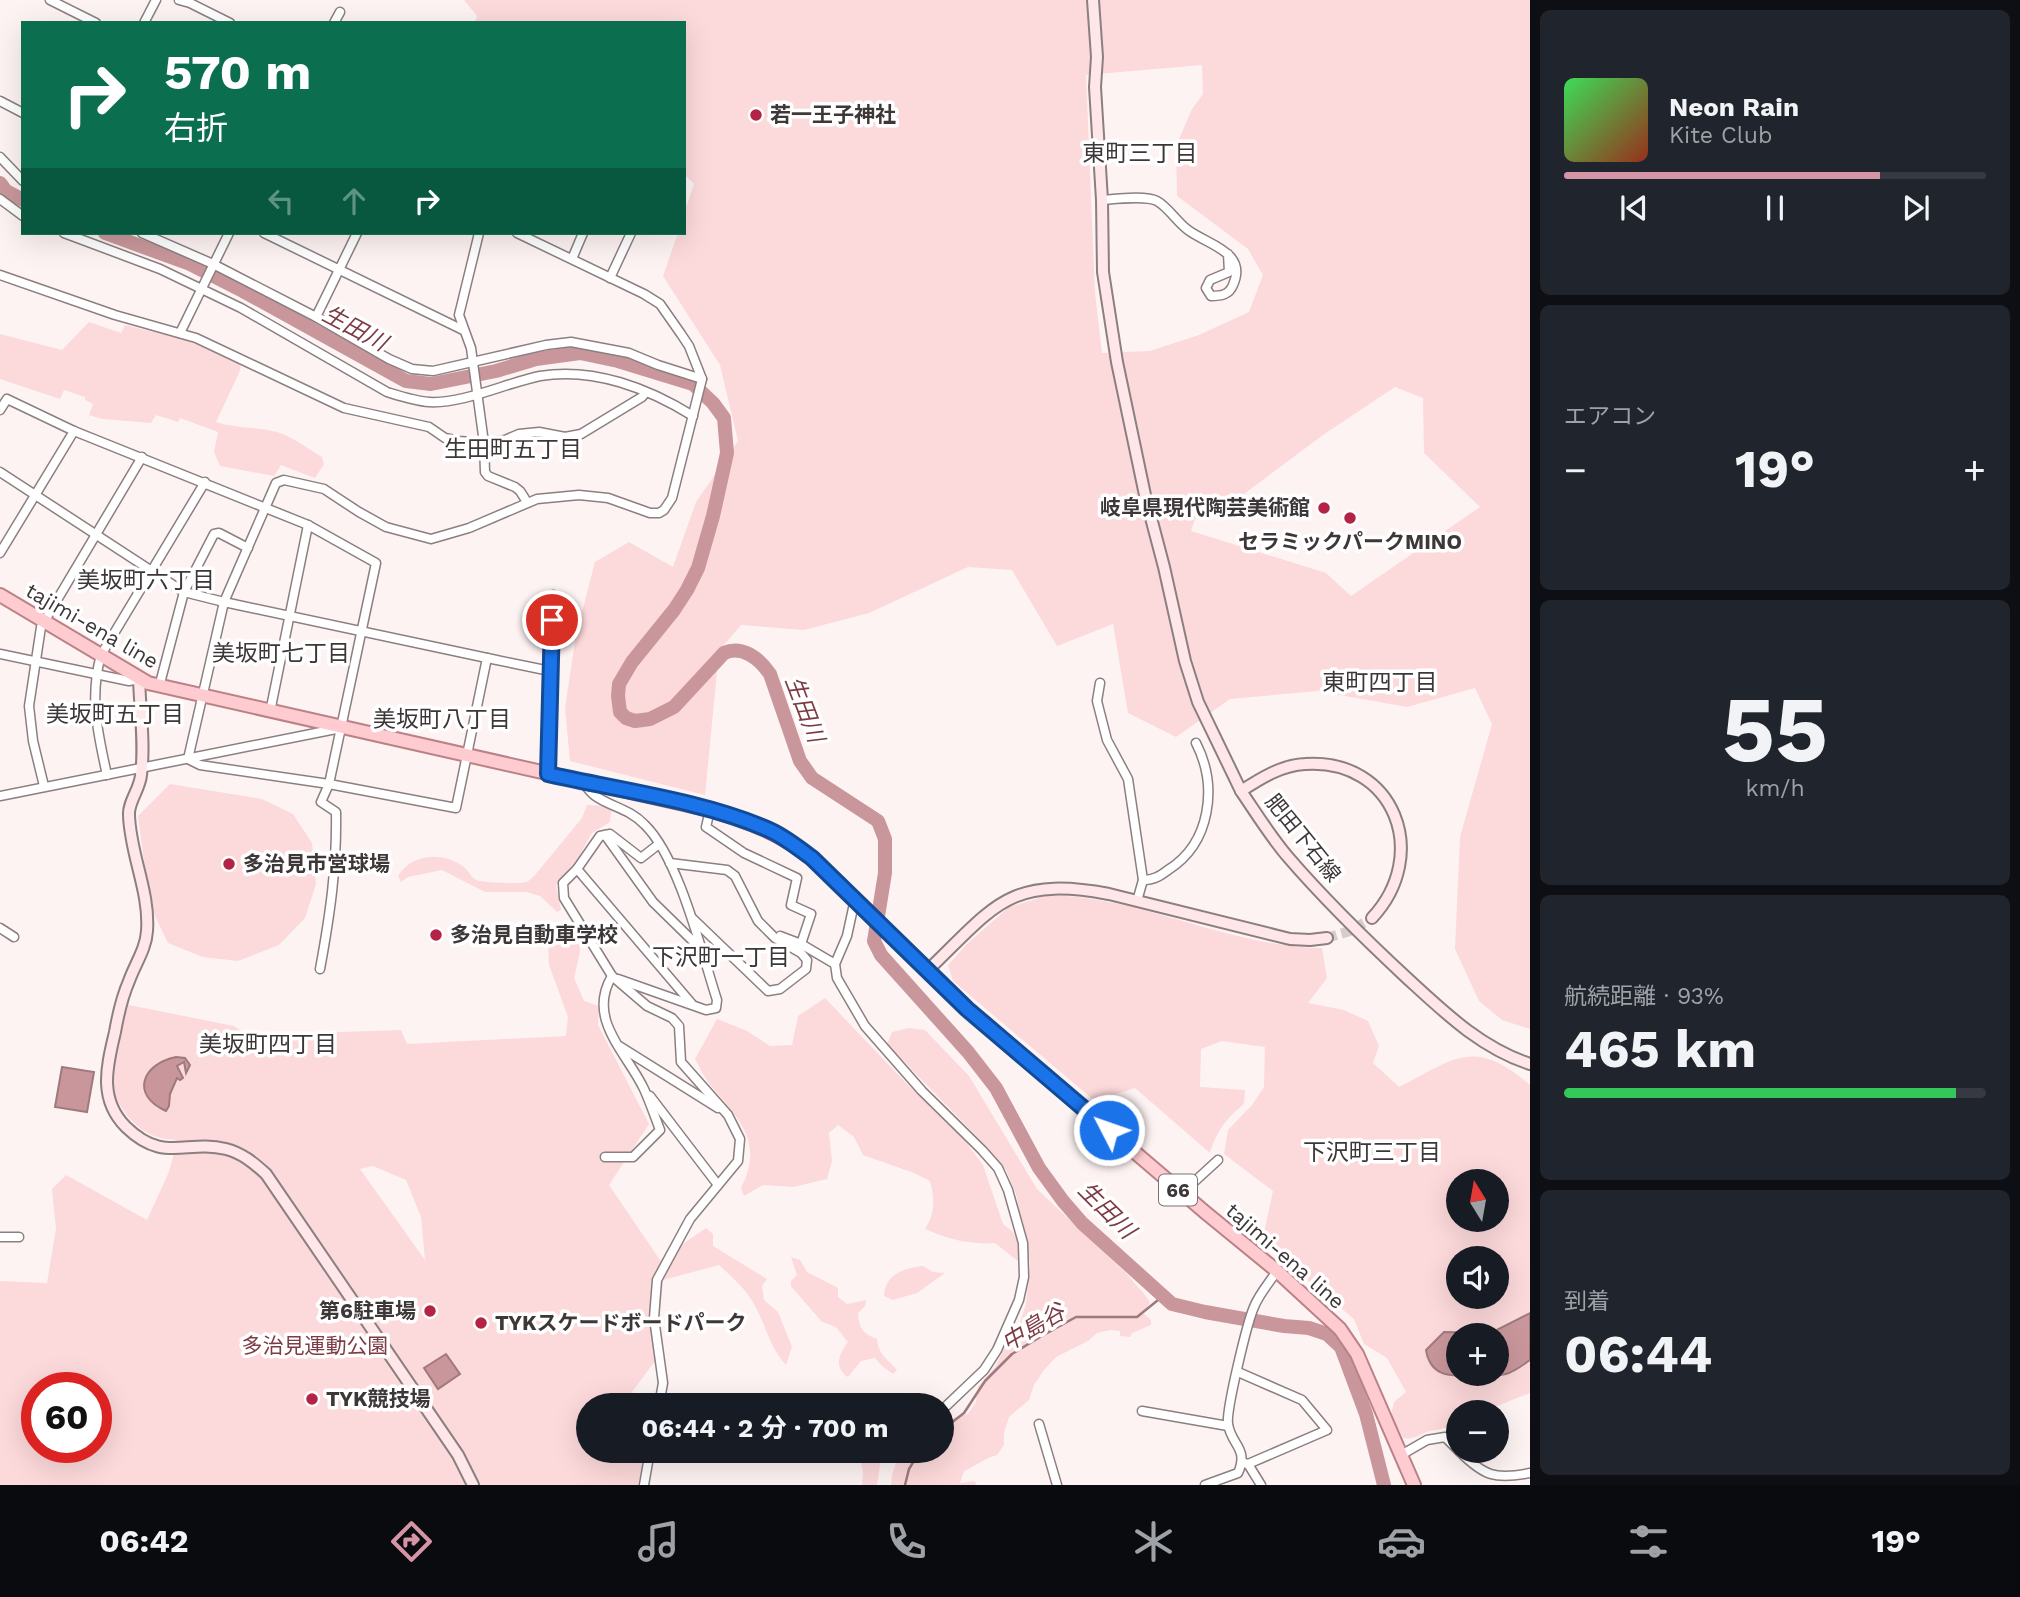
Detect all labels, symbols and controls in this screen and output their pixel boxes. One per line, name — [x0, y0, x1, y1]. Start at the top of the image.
text: 570 m — [164, 43, 311, 101]
icon: right — [49, 49, 140, 140]
text: Neon Rain — [1669, 92, 1799, 122]
place label: 若一王子神社 — [770, 102, 896, 127]
marker: 若一王子神社 — [748, 107, 764, 123]
text: 右折 — [164, 109, 228, 147]
text: Kite Club — [1669, 122, 1772, 149]
district label: 東町三丁目 — [1083, 140, 1198, 167]
icon: left — [262, 182, 300, 220]
icon: ahead — [335, 182, 373, 220]
icon: right — [408, 182, 446, 220]
icon: previous — [1615, 189, 1653, 227]
icon: pause — [1756, 189, 1794, 227]
icon: next — [1897, 189, 1935, 227]
water label: 生田川 — [318, 300, 394, 358]
text: エアコン — [1564, 403, 1656, 430]
district label: 生田町五丁目 — [444, 436, 582, 463]
text: 19° — [1735, 439, 1815, 500]
text: − — [1564, 448, 1587, 492]
text: + — [1963, 448, 1986, 492]
place label: 岐阜県現代陶芸美術館 — [1100, 495, 1310, 520]
marker: 岐阜県現代陶芸美術館 — [1316, 500, 1332, 516]
marker: セラミックパークMINO — [1342, 510, 1358, 526]
place label: セラミックパークMINO — [1238, 529, 1462, 554]
district label: 美坂町六丁目 — [77, 567, 215, 594]
street label: tajimi-ena line — [21, 577, 163, 674]
pin — [522, 590, 582, 650]
icon: arrive — [533, 601, 571, 639]
district label: 美坂町七丁目 — [212, 640, 350, 667]
district label: 東町四丁目 — [1323, 669, 1438, 696]
water label: 生田川 — [780, 672, 831, 749]
text: 55 — [1722, 676, 1828, 783]
district label: 美坂町五丁目 — [46, 701, 184, 728]
district label: 美坂町八丁目 — [373, 706, 511, 733]
text: km/h — [1745, 775, 1805, 802]
street label: 肥田下石線 — [1261, 789, 1346, 886]
place label: 多治見市営球場 — [243, 851, 390, 876]
marker: 多治見市営球場 — [221, 856, 237, 872]
place label: 多治見自動車学校 — [450, 922, 618, 947]
marker: 多治見自動車学校 — [428, 927, 444, 943]
district label: 下沢町一丁目 — [652, 944, 790, 971]
text: 航続距離 · 93% — [1564, 983, 1724, 1010]
text: 465 km — [1564, 1019, 1756, 1080]
district label: 美坂町四丁目 — [199, 1031, 337, 1058]
position arrow — [1072, 1093, 1146, 1167]
district label: 下沢町三丁目 — [1303, 1139, 1441, 1166]
north arrow — [1446, 1169, 1508, 1232]
map controls — [1446, 1169, 1509, 1463]
road number: 66 — [1159, 1174, 1197, 1206]
water label: 生田川 — [1073, 1176, 1143, 1246]
street label: tajimi-ena line — [1221, 1197, 1350, 1314]
button: sound — [1446, 1246, 1509, 1309]
text: 到着 — [1564, 1288, 1610, 1315]
water label: 中島谷 — [997, 1297, 1071, 1357]
place label: 第6駐車場 — [319, 1298, 416, 1323]
marker: 第6駐車場 — [422, 1303, 438, 1319]
place label: TYKスケードボードパーク — [495, 1310, 747, 1335]
marker: TYKスケードボードパーク — [473, 1315, 489, 1331]
button: + — [1446, 1323, 1509, 1386]
text: 06:44 — [1564, 1324, 1712, 1385]
park label: 多治見運動公園 — [242, 1333, 389, 1358]
speed limit sign: 60 — [21, 1372, 112, 1463]
place label: TYK競技場 — [326, 1386, 431, 1411]
marker: TYK競技場 — [304, 1391, 320, 1407]
button: − — [1446, 1400, 1509, 1463]
text: 06:44 · 2 分 · 700 m — [642, 1413, 888, 1443]
icon: directions — [387, 1517, 436, 1566]
icon: music — [634, 1517, 683, 1566]
icon: phone — [882, 1517, 931, 1566]
icon: climate — [1129, 1517, 1178, 1566]
icon: car — [1377, 1517, 1426, 1566]
icon: filters — [1624, 1517, 1673, 1566]
text: 06:42 — [99, 1522, 189, 1560]
text: 19° — [1871, 1522, 1921, 1560]

